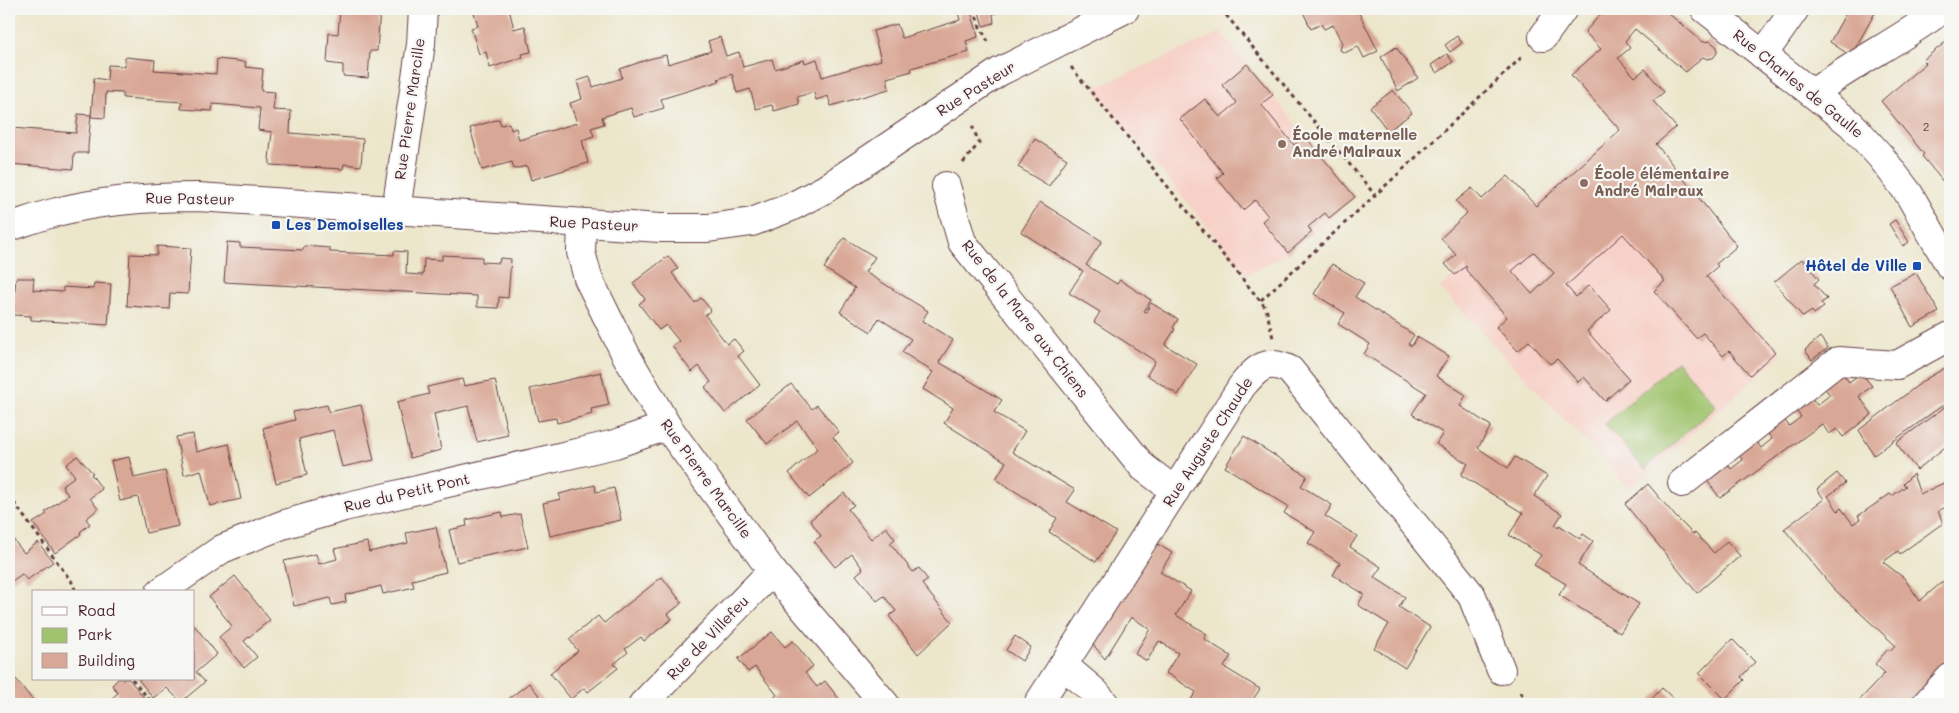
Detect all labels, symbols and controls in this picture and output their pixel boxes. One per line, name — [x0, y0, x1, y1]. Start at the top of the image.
street label: Rue Charles de Gaulle — [1729, 24, 1868, 142]
street label: Rue Pierre Marcille — [389, 37, 429, 181]
street label: Rue Pasteur — [932, 56, 1019, 120]
house number: 2 — [1923, 118, 1929, 134]
place label: École maternelle André Malraux — [1292, 124, 1417, 161]
marker: École maternelle André Malraux — [1276, 138, 1288, 150]
place label: École élémentaire André Malraux — [1594, 163, 1729, 200]
marker: École élémentaire André Malraux — [1578, 177, 1590, 189]
street label: Rue Pasteur — [145, 187, 235, 209]
street label: Rue Pasteur — [549, 211, 639, 235]
place label: Les Demoiselles — [286, 214, 403, 234]
marker: Les Demoiselles — [270, 219, 282, 231]
street label: Rue de la Mare aux Chiens — [958, 235, 1094, 401]
place label: Hôtel de Ville — [1805, 255, 1907, 275]
marker: Hôtel de Ville — [1911, 260, 1923, 272]
street label: Rue Auguste Chaude — [1158, 373, 1257, 510]
street label: Rue Pierre Marcille — [657, 415, 757, 542]
street label: Rue du Petit Pont — [342, 468, 472, 516]
legend — [32, 590, 195, 680]
street label: Rue de Villefeu — [662, 591, 753, 684]
text: Road — [78, 600, 115, 620]
text: Park — [78, 624, 112, 644]
text: Building — [78, 650, 135, 670]

